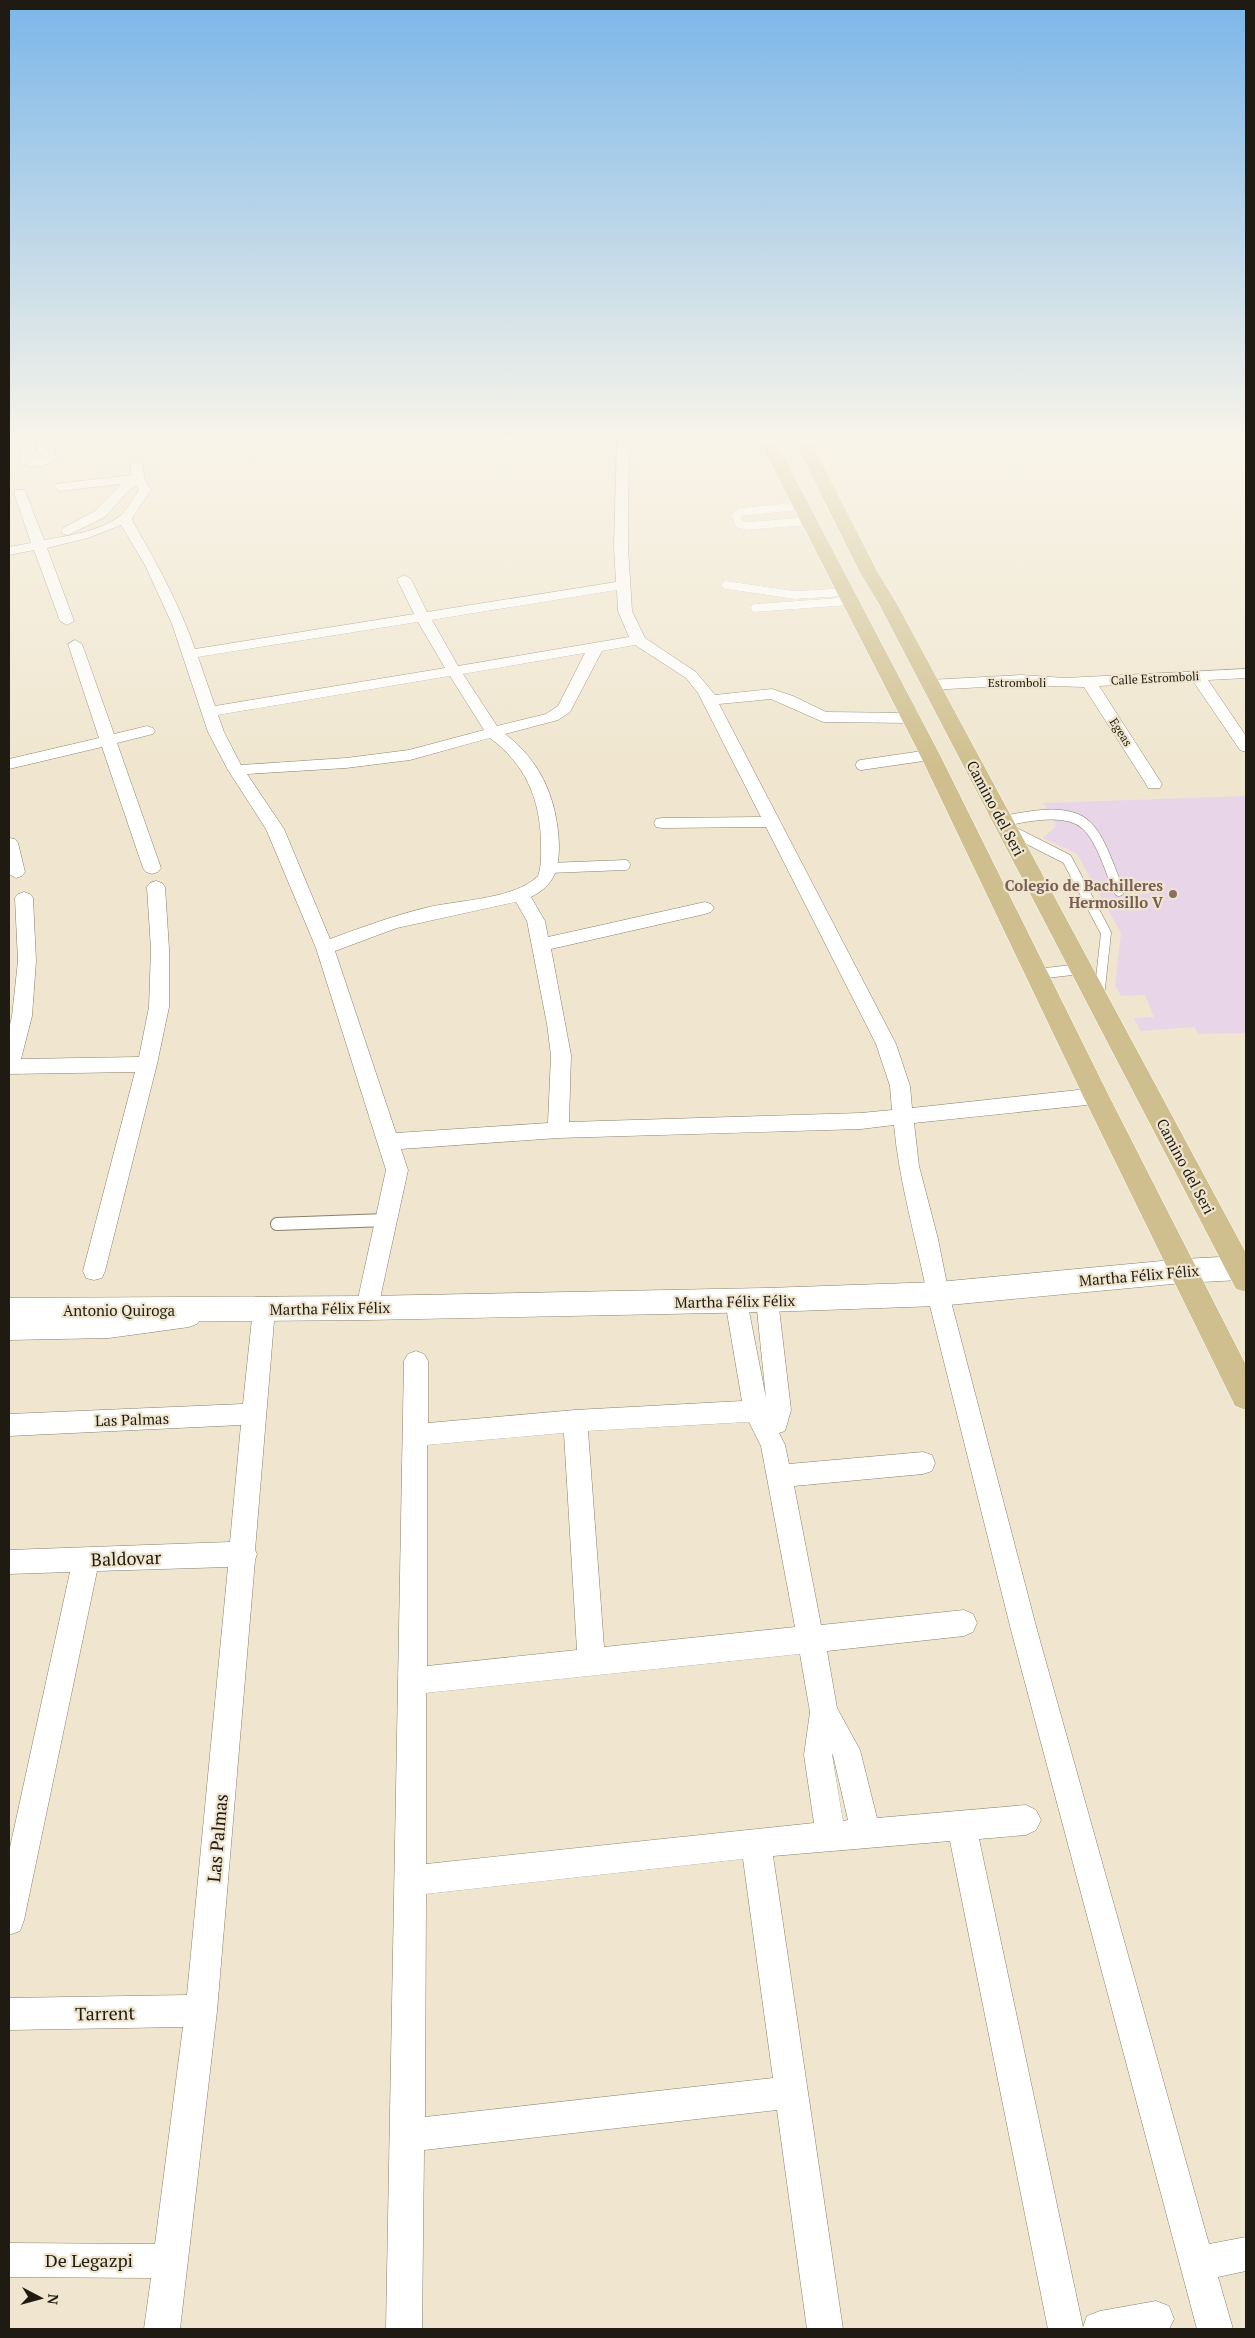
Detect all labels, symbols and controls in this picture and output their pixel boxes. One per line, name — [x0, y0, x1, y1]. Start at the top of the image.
street label: Calle Estromboli — [1110, 668, 1200, 688]
street label: Estromboli — [988, 675, 1047, 690]
street label: Egeas — [1106, 715, 1136, 749]
street label: Camino del Seri — [962, 757, 1030, 859]
place label: Colegio de Bachilleres Hermosillo V — [1005, 875, 1164, 912]
marker: Colegio de Bachilleres Hermosillo V — [1167, 888, 1179, 900]
street label: Camino del Seri — [1152, 1115, 1220, 1217]
street label: Martha Félix Félix — [1078, 1260, 1200, 1290]
street label: Martha Félix Félix — [675, 1290, 796, 1312]
street label: Martha Félix Félix — [270, 1297, 391, 1319]
street label: Antonio Quiroga — [63, 1300, 175, 1320]
street label: Las Palmas — [95, 1408, 169, 1430]
street label: Baldovar — [90, 1545, 162, 1571]
street label: Las Palmas — [201, 1793, 233, 1883]
street label: Tarrent — [75, 2000, 135, 2026]
street label: De Legazpi — [45, 2248, 133, 2272]
north arrow — [15, 2273, 65, 2323]
text: N — [43, 2293, 63, 2306]

